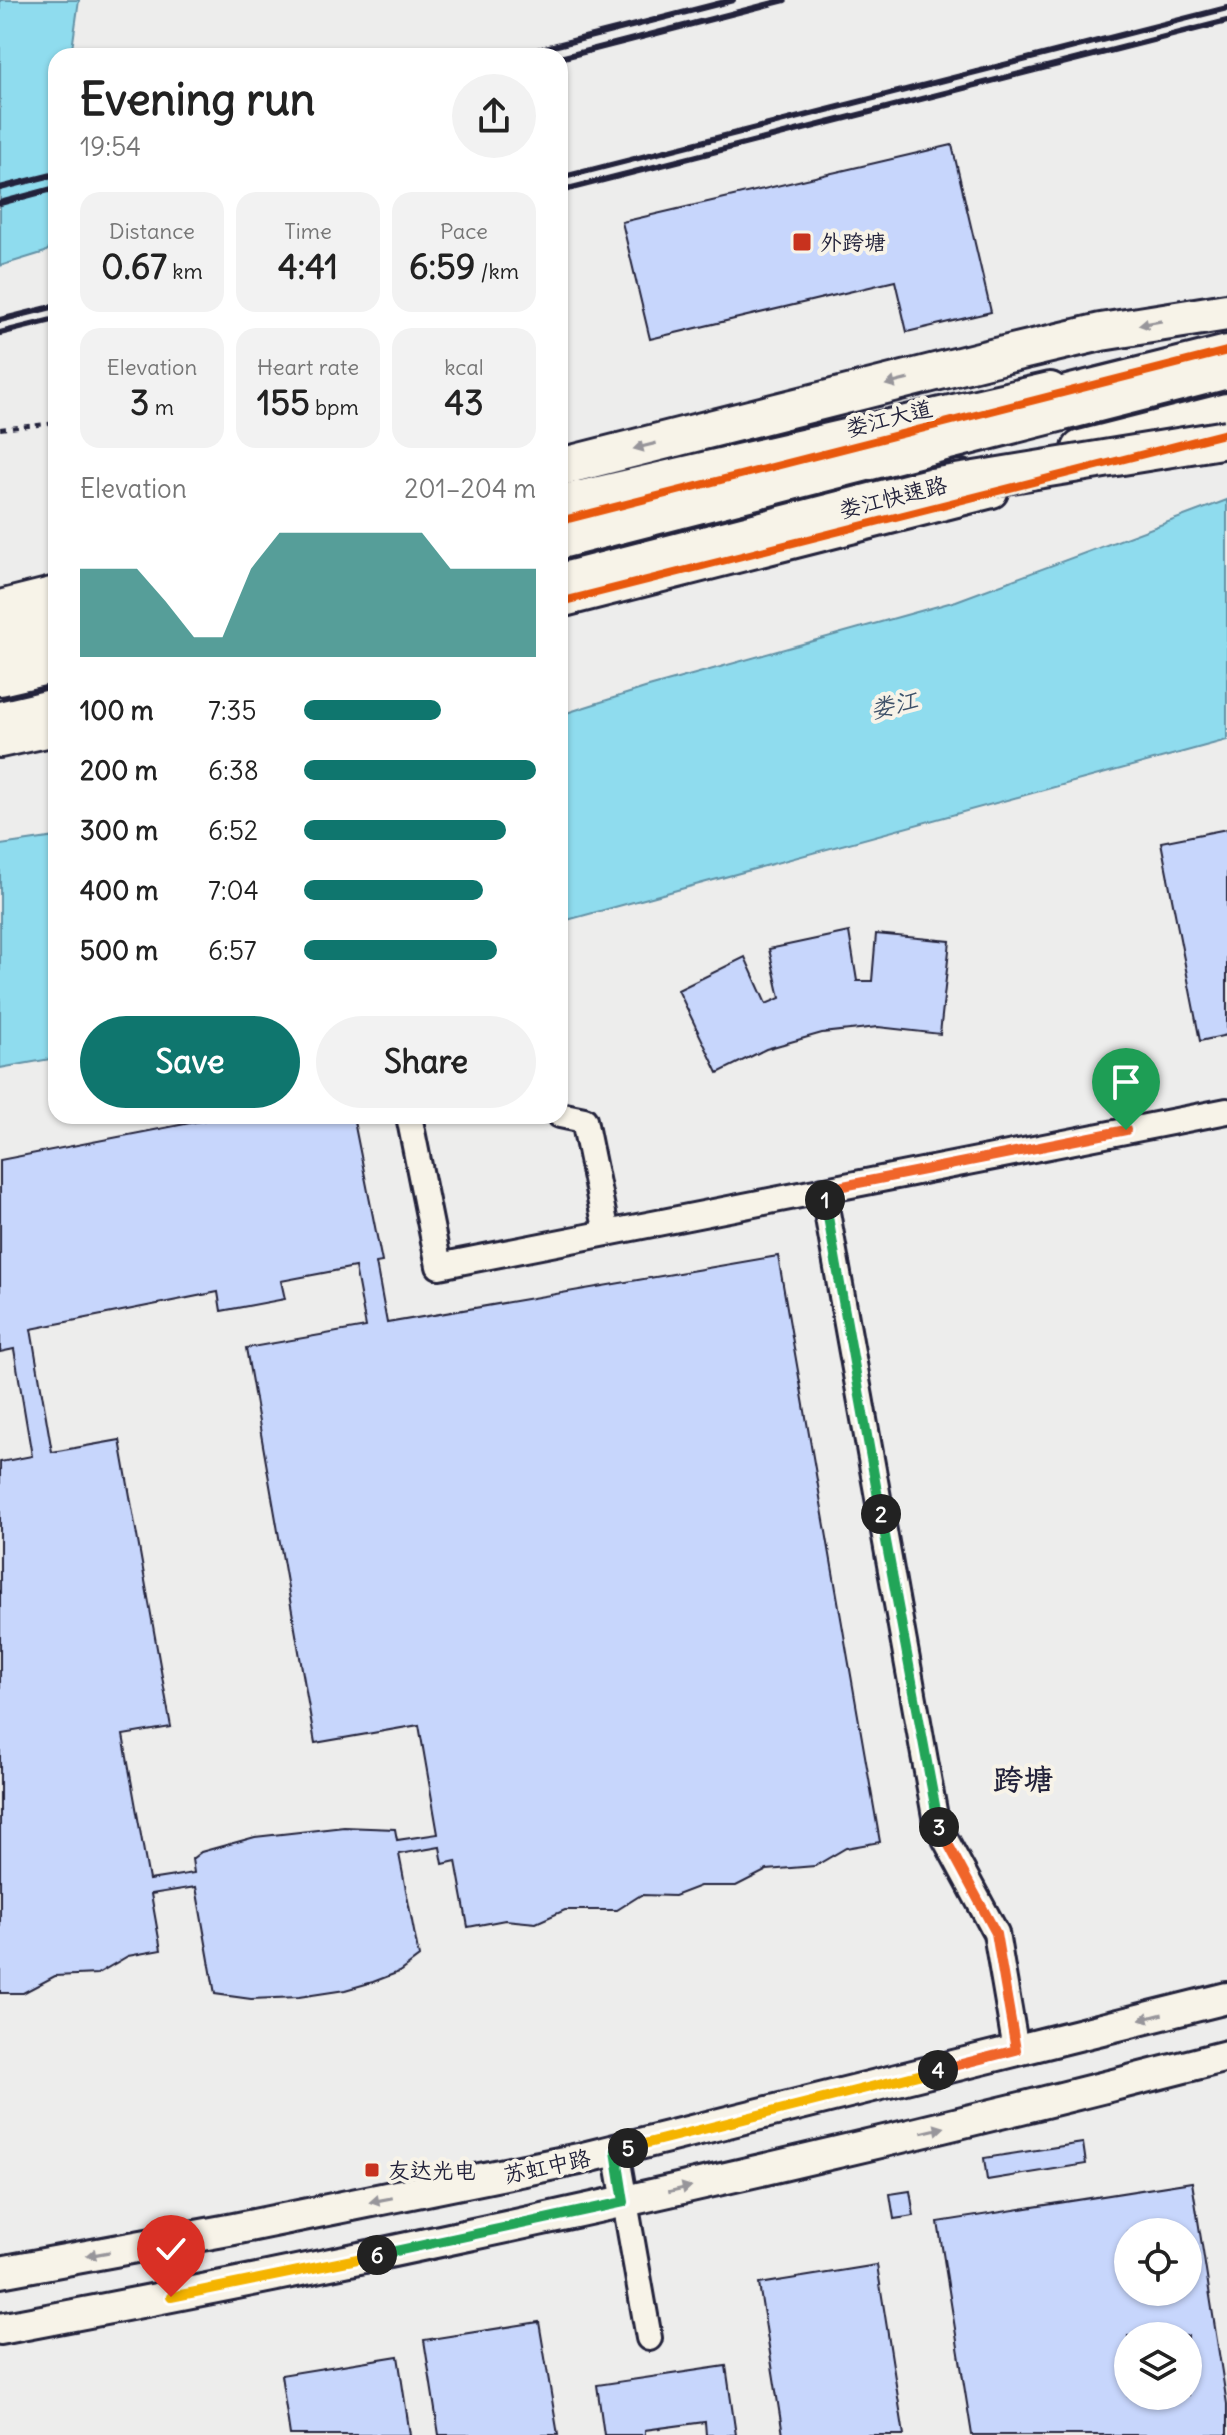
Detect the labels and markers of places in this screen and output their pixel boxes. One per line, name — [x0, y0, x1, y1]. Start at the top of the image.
place label: 外跨塘 — [820, 228, 886, 256]
marker: 外跨塘 — [791, 231, 813, 253]
pin — [1092, 1048, 1160, 1130]
pin: 1 — [805, 1180, 845, 1220]
pin: 2 — [861, 1494, 901, 1534]
pin: 3 — [919, 1807, 959, 1847]
pin: 4 — [918, 2050, 958, 2090]
pin: 5 — [608, 2128, 648, 2168]
place label: 友达光电 — [388, 2156, 476, 2184]
marker: 友达光电 — [363, 2161, 381, 2179]
pin — [137, 2215, 205, 2297]
pin: 6 — [357, 2235, 397, 2275]

